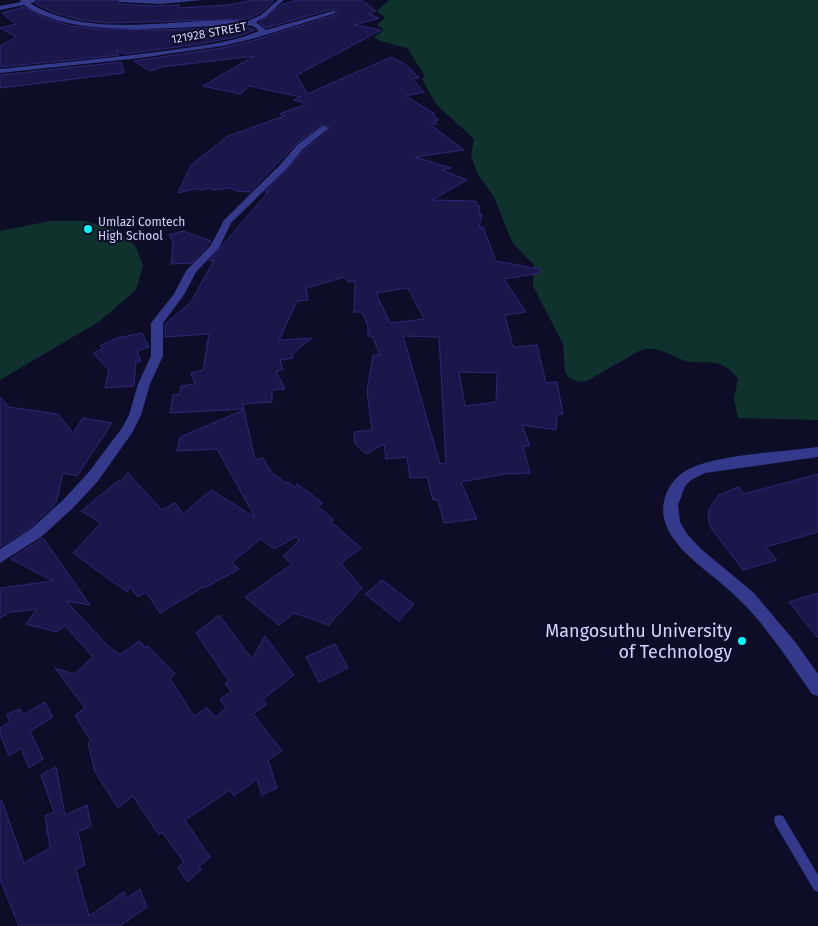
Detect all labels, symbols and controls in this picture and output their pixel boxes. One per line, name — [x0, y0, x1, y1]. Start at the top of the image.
street label: 121928 STREET — [170, 19, 249, 47]
place label: Umlazi Comtech High School — [98, 215, 185, 243]
marker: Umlazi Comtech High School — [82, 223, 94, 235]
place label: Mangosuthu University of Technology — [545, 620, 732, 663]
marker: Mangosuthu University of Technology — [736, 635, 748, 647]

